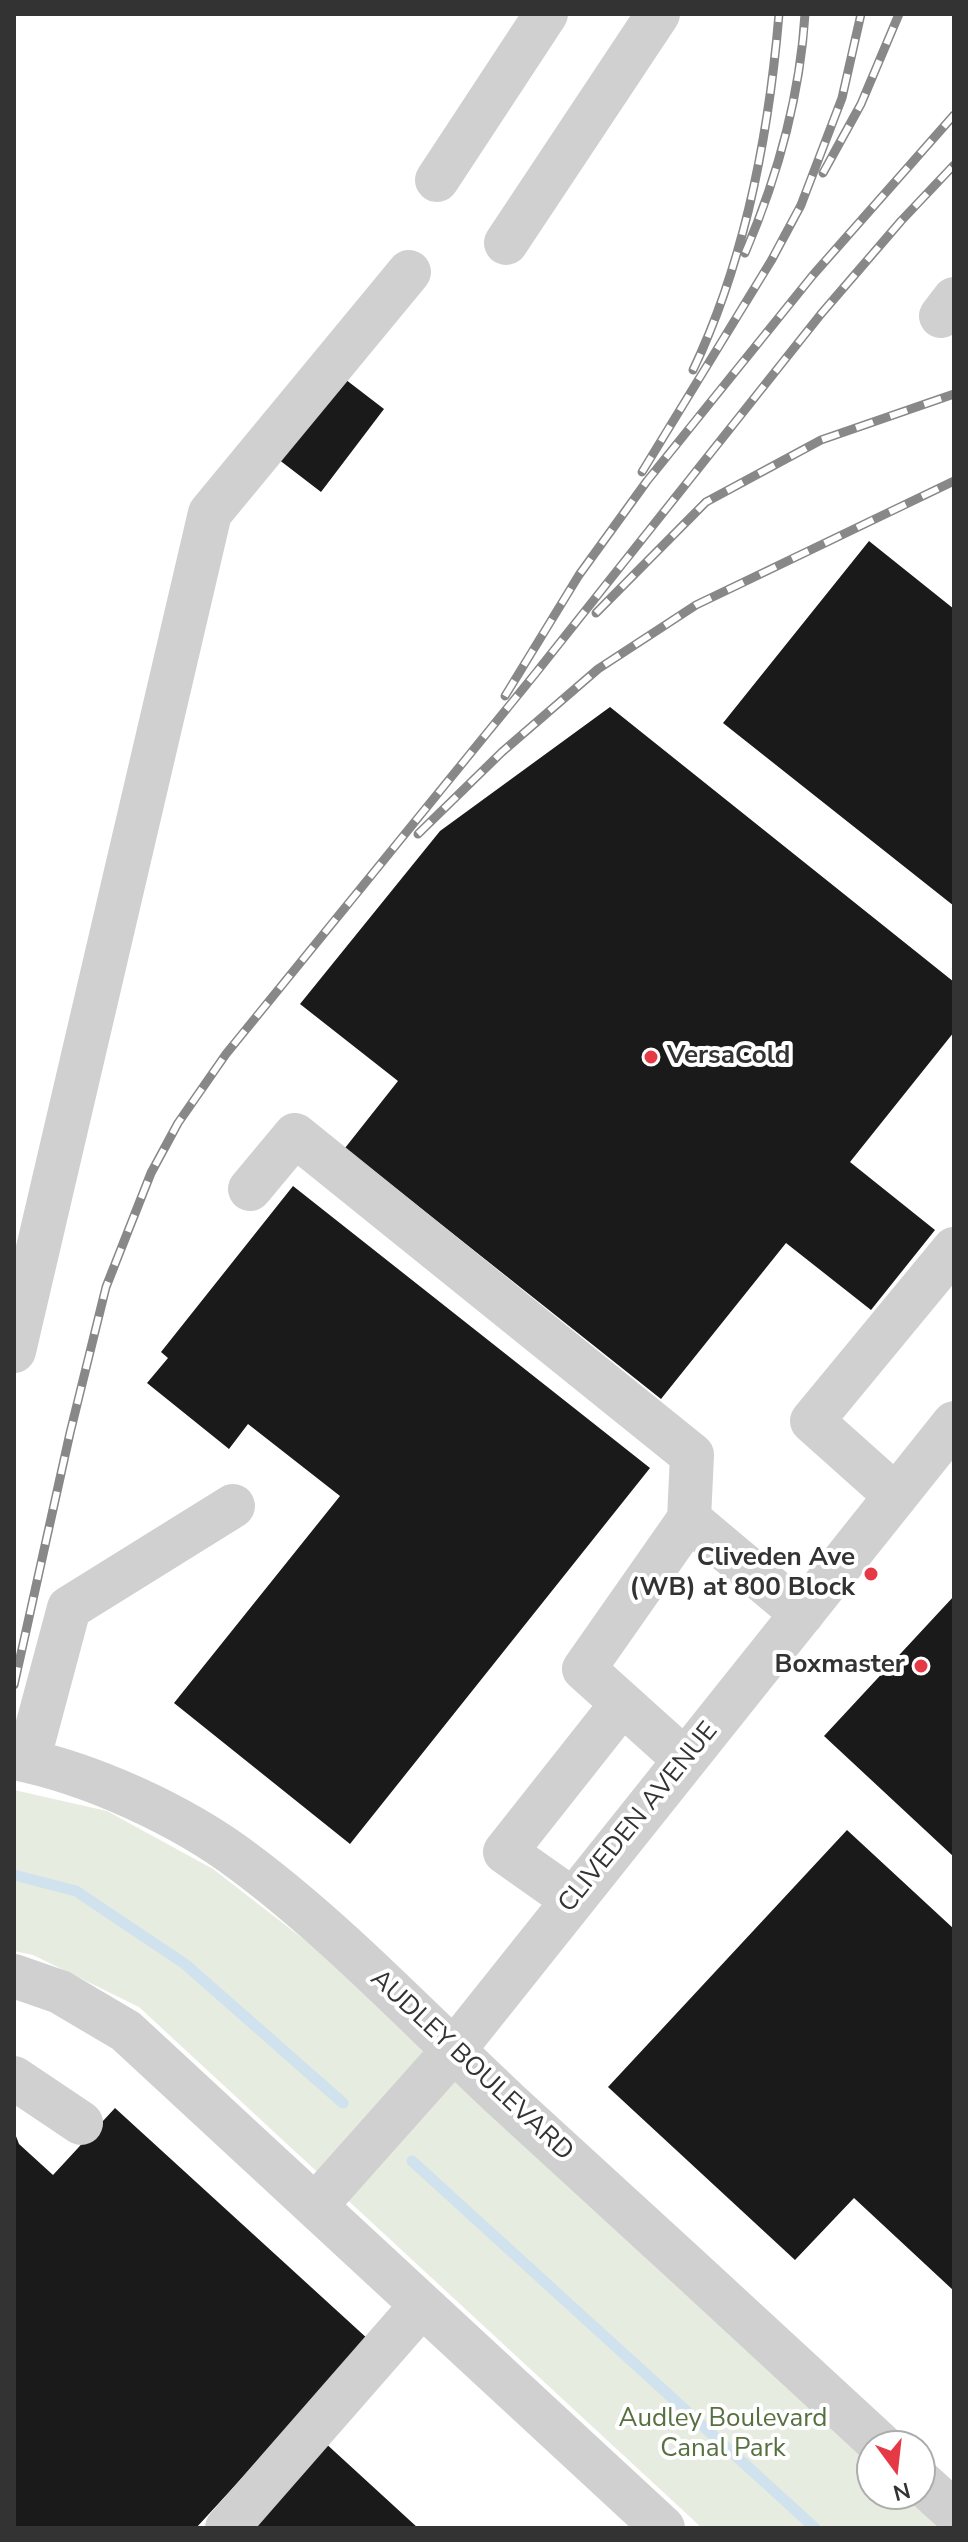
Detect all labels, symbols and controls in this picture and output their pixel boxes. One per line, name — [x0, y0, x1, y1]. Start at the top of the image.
place label: VersaCold — [667, 1041, 790, 1073]
marker: VersaCold — [642, 1048, 660, 1066]
place label: Cliveden Ave (WB) at 800 Block — [629, 1543, 855, 1604]
marker: Cliveden Ave (WB) at 800 Block — [862, 1565, 880, 1583]
place label: Boxmaster — [775, 1650, 905, 1682]
marker: Boxmaster — [912, 1657, 930, 1675]
street label: CLIVEDEN AVENUE — [553, 1717, 725, 1919]
street label: AUDLEY BOULEVARD — [363, 1964, 579, 2168]
park label: Audley Boulevard Canal Park — [618, 2404, 828, 2466]
north arrow — [856, 2430, 936, 2510]
text: N — [890, 2475, 914, 2508]

